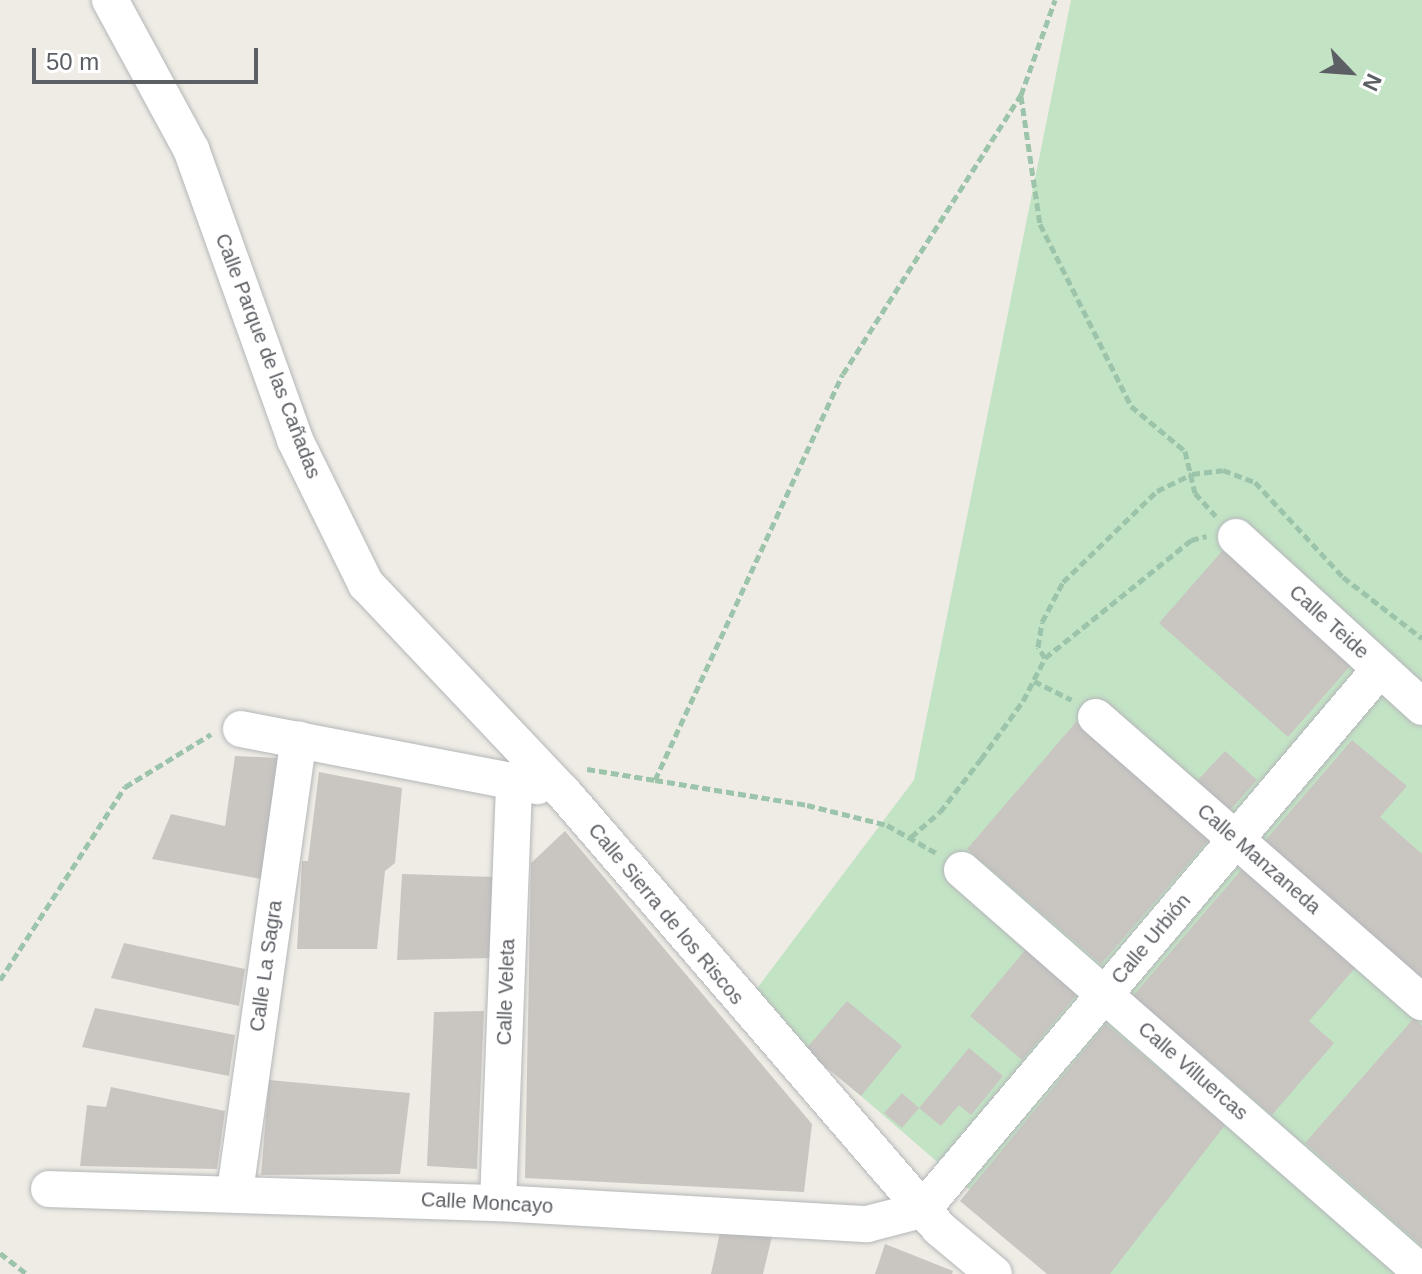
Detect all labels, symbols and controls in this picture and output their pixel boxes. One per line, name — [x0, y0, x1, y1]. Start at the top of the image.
scale bar — [36, 32, 262, 82]
north arrow — [1310, 32, 1390, 112]
text: 50 m — [46, 48, 99, 75]
text: N — [1358, 70, 1387, 95]
street label: Calle Parque de las Cañadas — [210, 230, 326, 482]
street label: Calle Teide — [1284, 580, 1374, 664]
street label: Calle Manzaneda — [1192, 799, 1326, 919]
street label: Calle Sierra de los Riscos — [583, 819, 749, 1009]
street label: Calle Urbión — [1106, 889, 1196, 989]
street label: Calle La Sagra — [245, 899, 287, 1033]
street label: Calle Veleta — [492, 938, 520, 1046]
street label: Calle Villuercas — [1133, 1017, 1253, 1125]
street label: Calle Moncayo — [420, 1188, 554, 1218]

